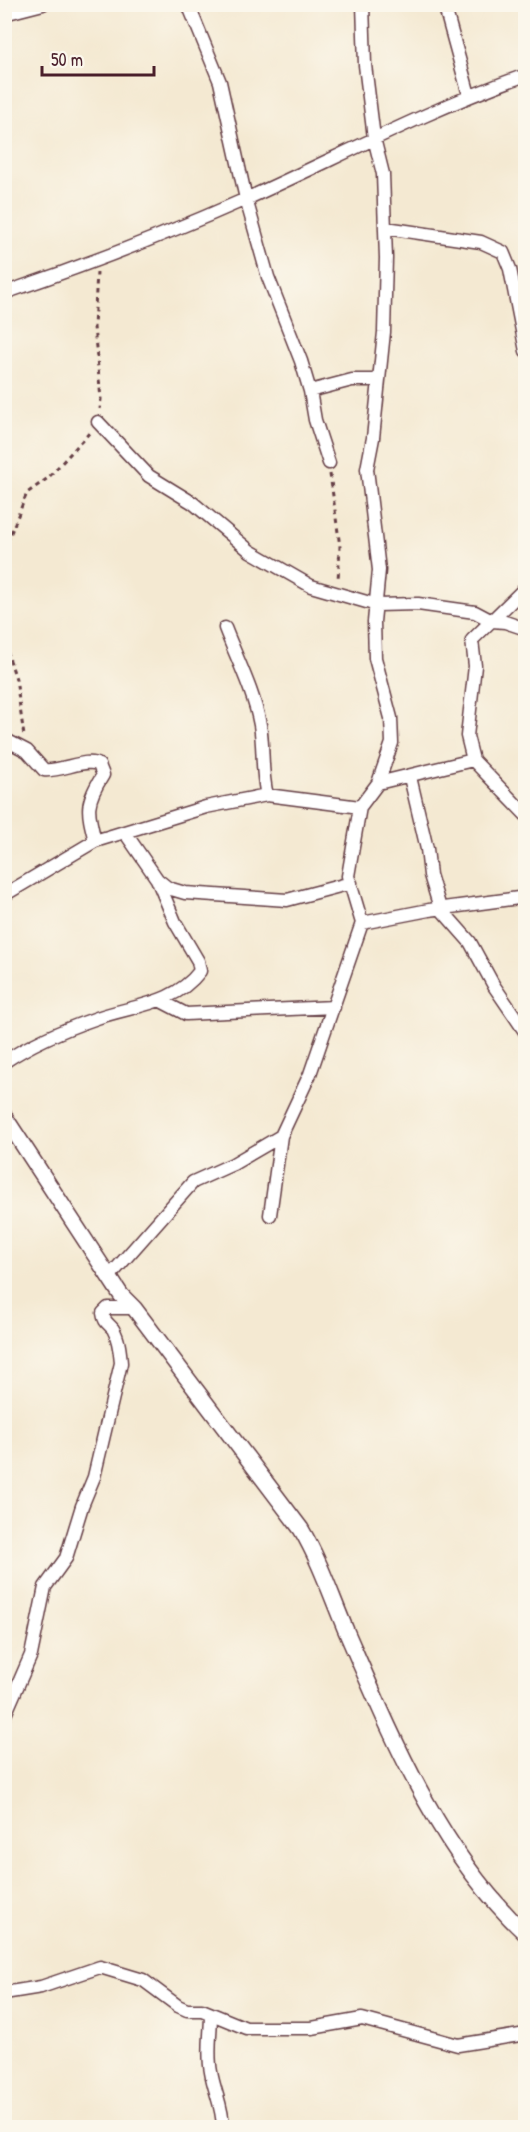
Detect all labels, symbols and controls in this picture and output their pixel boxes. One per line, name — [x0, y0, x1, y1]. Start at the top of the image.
scale bar — [42, 39, 154, 77]
text: 50 m — [51, 47, 83, 72]

